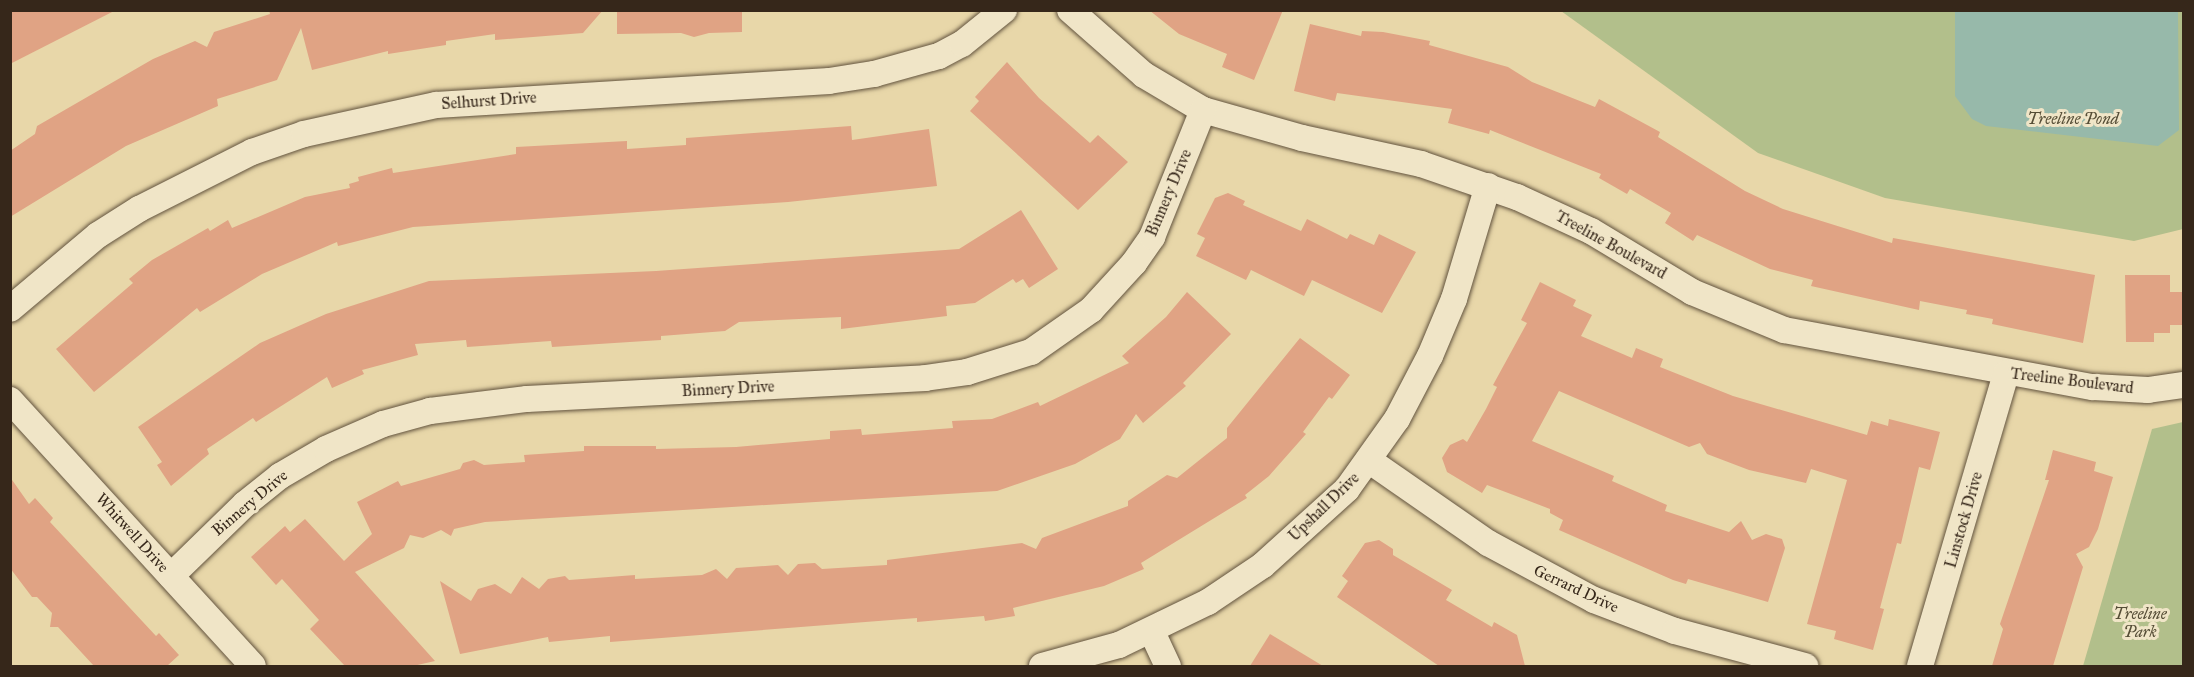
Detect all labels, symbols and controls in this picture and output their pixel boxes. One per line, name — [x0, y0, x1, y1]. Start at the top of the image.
street label: Selhurst Drive — [441, 88, 537, 114]
park label: Treeline Pond — [2027, 109, 2119, 129]
street label: Binnery Drive — [1142, 147, 1196, 239]
street label: Treeline Boulevard — [1552, 207, 1670, 283]
street label: Treeline Boulevard — [2009, 364, 2135, 398]
street label: Binnery Drive — [681, 377, 775, 401]
street label: Binnery Drive — [208, 466, 292, 540]
street label: Upshall Drive — [1285, 469, 1363, 545]
street label: Linstock Drive — [1941, 470, 1987, 570]
street label: Whitwell Drive — [91, 489, 173, 577]
street label: Gerrard Drive — [1530, 561, 1622, 617]
park label: Treeline Park — [2113, 604, 2167, 642]

